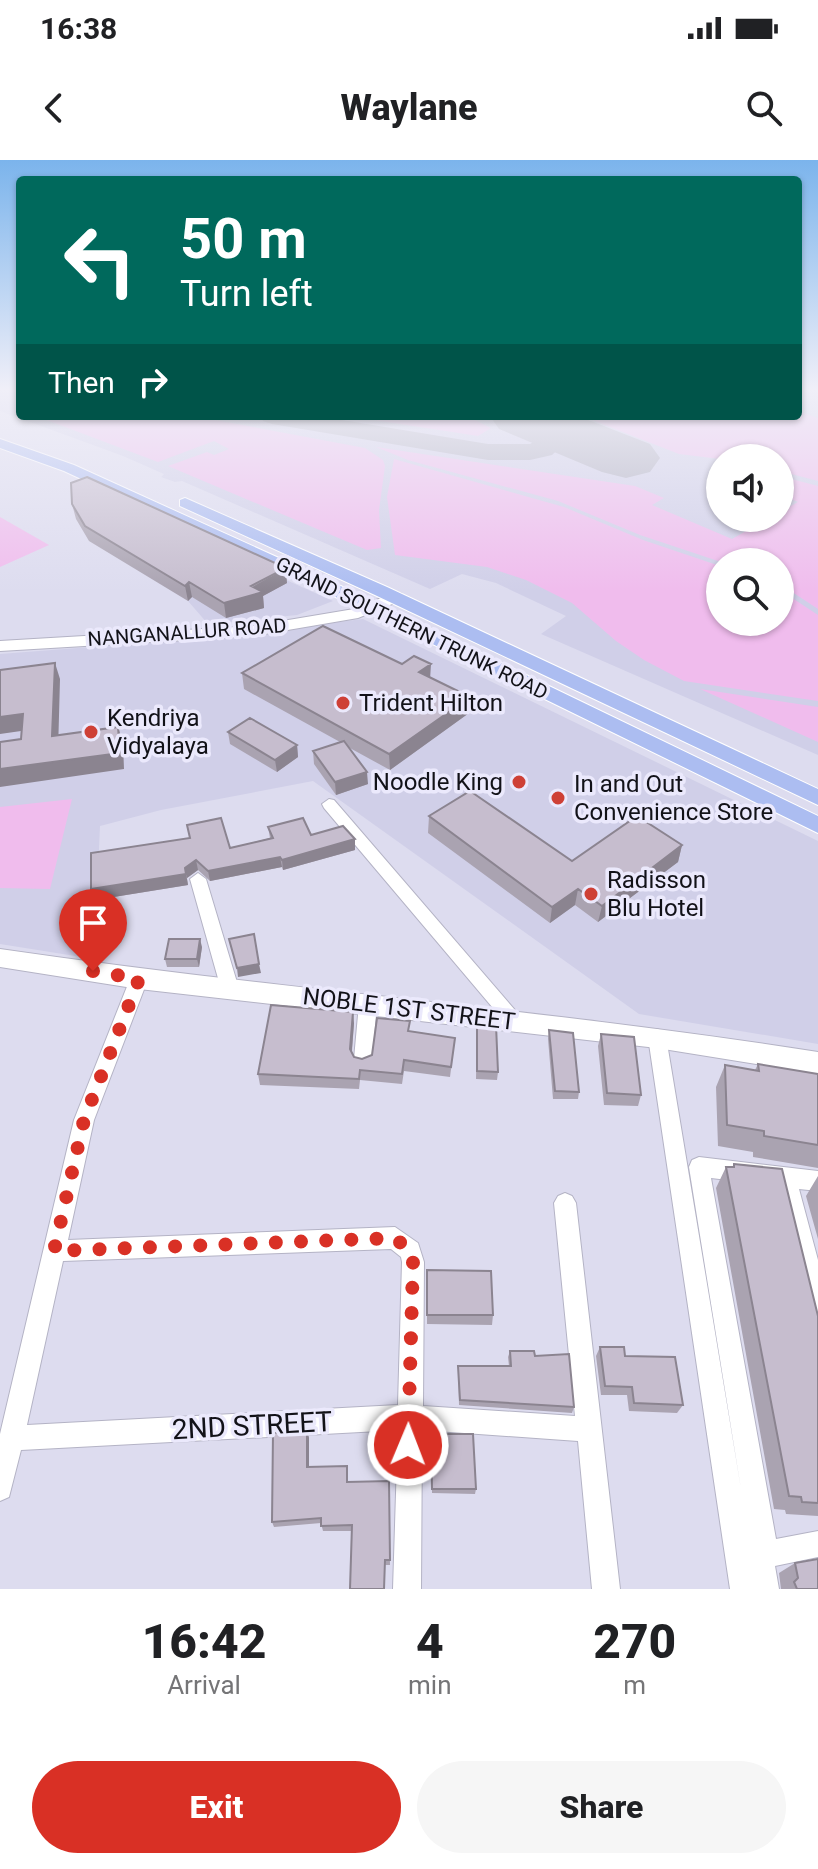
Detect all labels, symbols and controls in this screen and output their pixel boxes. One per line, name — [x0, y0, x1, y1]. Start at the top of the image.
text: 16:38 — [40, 11, 117, 46]
icon: back — [32, 86, 76, 130]
icon: search — [742, 86, 786, 130]
text: Waylane — [341, 87, 477, 129]
text: 50 m — [180, 206, 307, 272]
icon: left — [48, 208, 152, 312]
text: Turn left — [180, 273, 313, 315]
icon: right — [131, 360, 175, 404]
text: Then — [48, 365, 115, 400]
map controls — [706, 444, 794, 636]
button: sound — [706, 444, 794, 532]
button: search — [706, 548, 794, 636]
street label: GRAND SOUTHERN TRUNK ROAD — [272, 552, 552, 704]
street label: NANGANALLUR ROAD — [87, 613, 287, 651]
place label: Trident Hilton — [359, 689, 503, 717]
marker: Trident Hilton — [334, 694, 352, 712]
place label: Kendriya Vidyalaya — [107, 704, 209, 760]
marker: Kendriya Vidyalaya — [82, 723, 100, 741]
place label: Noodle King — [373, 768, 503, 796]
place label: In and Out Convenience Store — [574, 770, 773, 826]
marker: Noodle King — [510, 773, 528, 791]
marker: In and Out Convenience Store — [549, 789, 567, 807]
place label: Radisson Blu Hotel — [607, 866, 706, 922]
marker: Radisson Blu Hotel — [582, 885, 600, 903]
pin — [59, 889, 127, 971]
icon: arrive — [71, 901, 115, 945]
street label: NOBLE 1ST STREET — [301, 982, 517, 1036]
position arrow — [366, 1403, 450, 1487]
street label: 2ND STREET — [171, 1405, 333, 1446]
text: 16:42 — [142, 1613, 266, 1670]
text: 4 — [416, 1613, 444, 1670]
text: 270 — [593, 1613, 676, 1670]
text: Arrival — [167, 1670, 241, 1700]
text: min — [408, 1670, 452, 1700]
text: m — [623, 1670, 646, 1700]
button: Exit — [32, 1761, 401, 1853]
button: Share — [417, 1761, 786, 1853]

